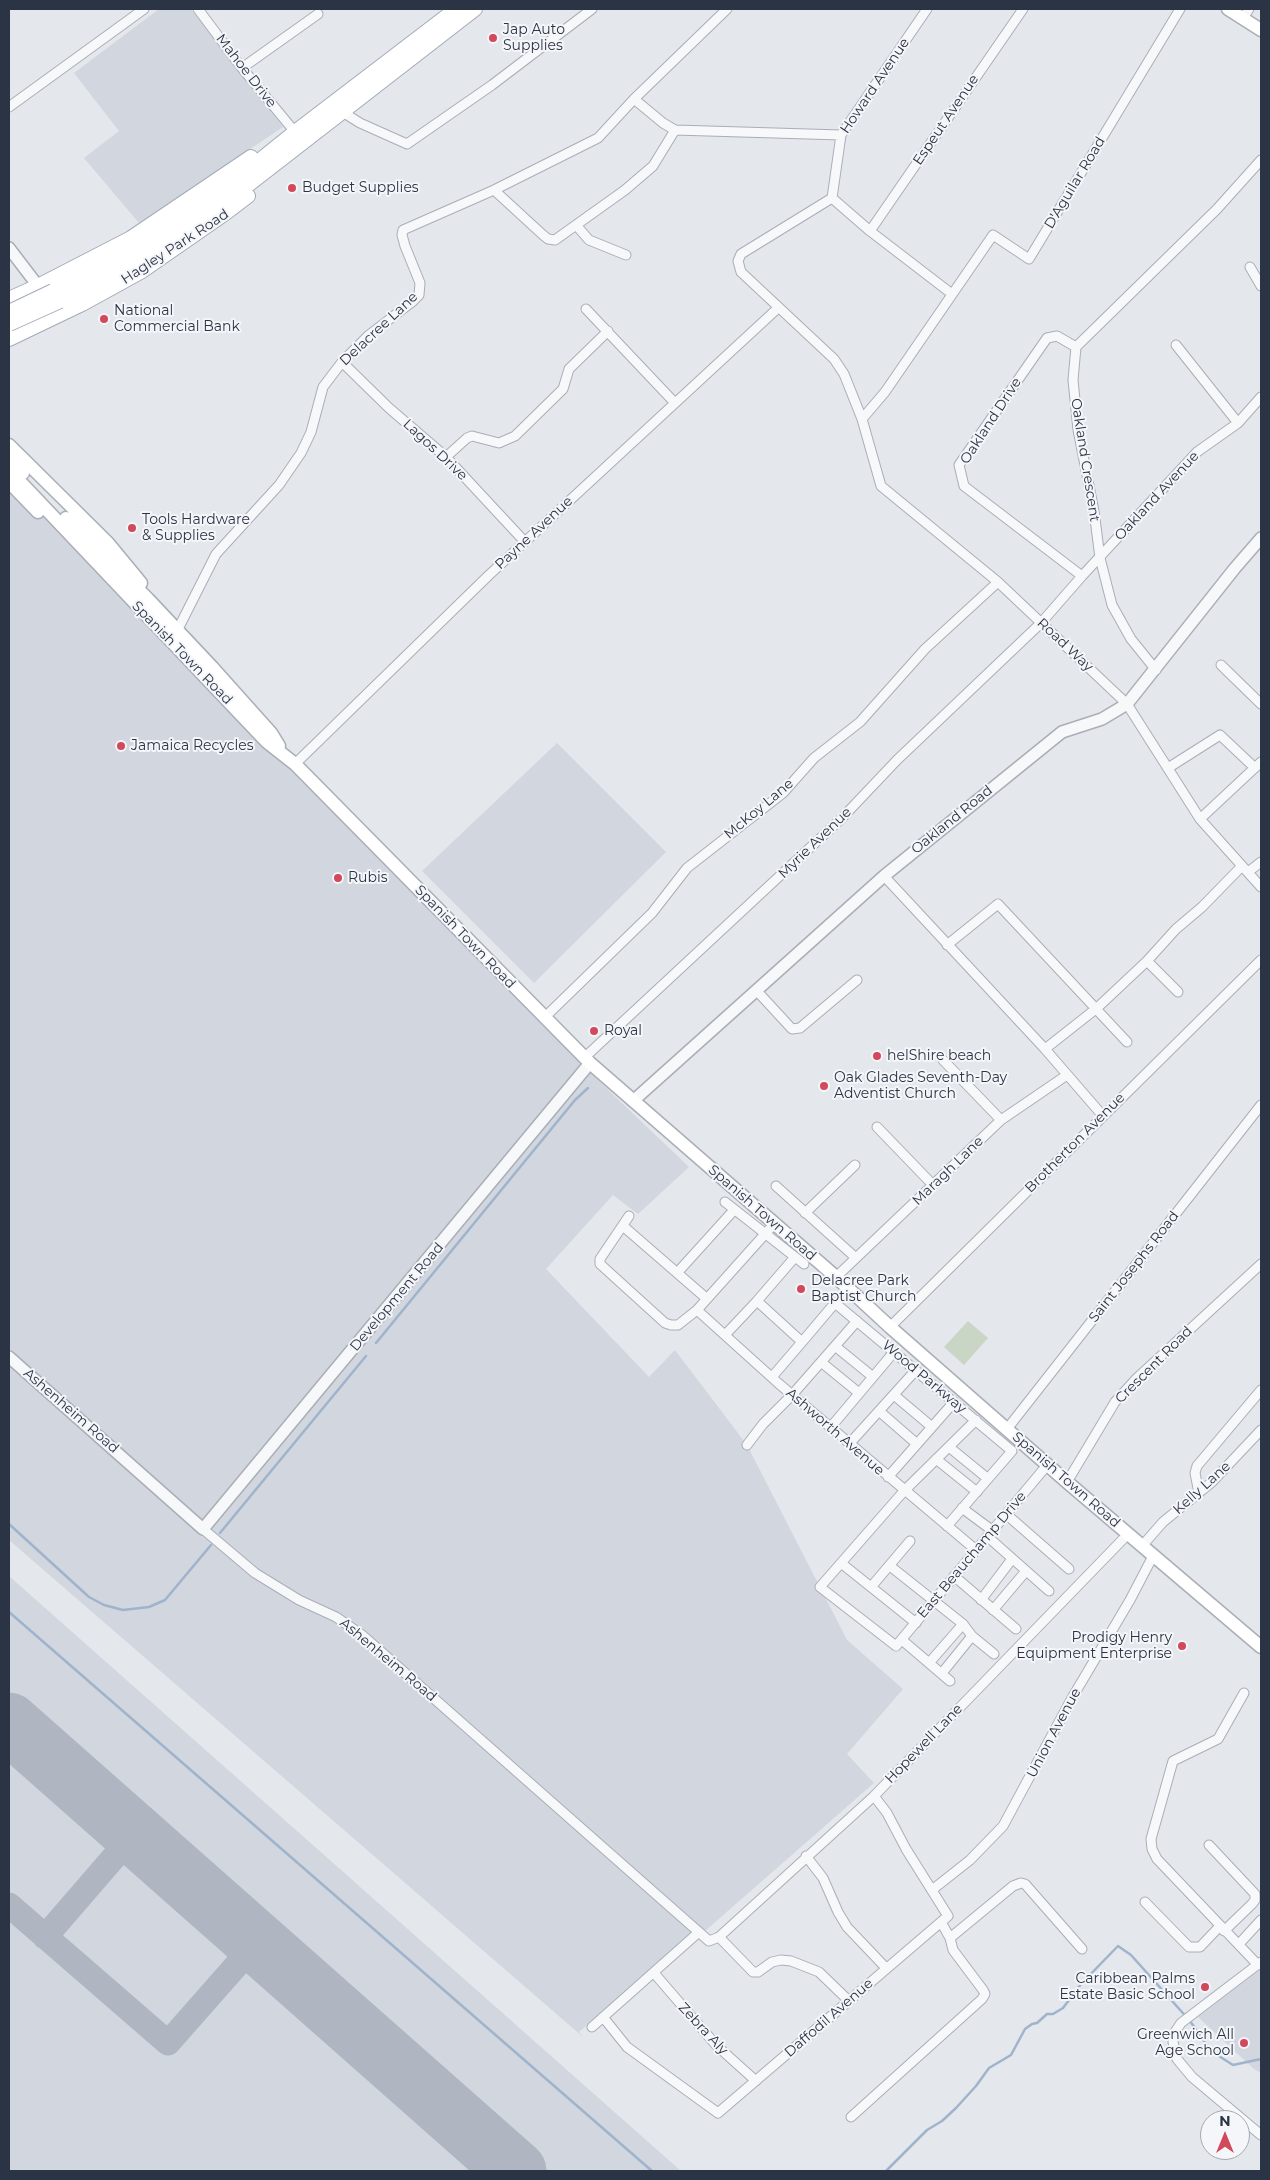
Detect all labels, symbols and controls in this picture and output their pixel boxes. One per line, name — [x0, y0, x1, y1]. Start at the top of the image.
place label: Jap Auto Supplies — [503, 22, 565, 54]
street label: Mahoe Drive — [212, 31, 280, 111]
marker: Jap Auto Supplies — [487, 32, 499, 44]
street label: Howard Avenue — [837, 35, 913, 137]
street label: Espeut Avenue — [910, 72, 982, 168]
street label: D'Aguilar Road — [1041, 134, 1109, 232]
place label: Budget Supplies — [302, 180, 419, 196]
marker: Budget Supplies — [286, 182, 298, 194]
street label: Hagley Park Road — [118, 206, 232, 288]
street label: Delacree Lane — [337, 289, 421, 369]
place label: National Commercial Bank — [114, 303, 240, 336]
marker: National Commercial Bank — [98, 313, 110, 325]
street label: Oakland Drive — [957, 375, 1025, 467]
street label: Oakland Crescent — [1067, 397, 1103, 523]
street label: Lagos Drive — [399, 416, 471, 484]
street label: Oakland Avenue — [1111, 448, 1203, 544]
street label: Payne Avenue — [492, 493, 576, 573]
place label: Tools Hardware & Supplies — [142, 512, 250, 544]
marker: Tools Hardware & Supplies — [126, 522, 138, 534]
street label: Spanish Town Road — [128, 598, 236, 708]
street label: Road Way — [1033, 615, 1097, 675]
place label: Jamaica Recycles — [131, 738, 254, 754]
marker: Jamaica Recycles — [115, 740, 127, 752]
street label: McKoy Lane — [721, 775, 797, 843]
street label: Oakland Road — [908, 782, 996, 858]
street label: Myrie Avenue — [775, 804, 855, 882]
place label: Rubis — [348, 870, 388, 886]
marker: Rubis — [332, 872, 344, 884]
street label: Spanish Town Road — [411, 882, 519, 992]
place label: Royal — [604, 1023, 642, 1039]
marker: Royal — [588, 1025, 600, 1037]
place label: helShire beach — [887, 1048, 991, 1064]
marker: helShire beach — [871, 1050, 883, 1062]
place label: Oak Glades Seventh-Day Adventist Church — [834, 1070, 1007, 1102]
marker: Oak Glades Seventh-Day Adventist Church — [818, 1080, 830, 1092]
street label: Brotherton Avenue — [1022, 1090, 1128, 1196]
street label: Maragh Lane — [909, 1133, 987, 1209]
street label: Spanish Town Road — [705, 1162, 819, 1264]
street label: Saint Josephs Road — [1085, 1208, 1183, 1326]
street label: Development Road — [347, 1239, 447, 1355]
place label: Delacree Park Baptist Church — [811, 1273, 916, 1305]
marker: Delacree Park Baptist Church — [795, 1283, 807, 1295]
street label: Crescent Road — [1112, 1323, 1196, 1407]
street label: Wood Parkway — [878, 1337, 970, 1417]
street label: Ashenheim Road — [20, 1365, 122, 1457]
street label: Ashworth Avenue — [783, 1385, 887, 1479]
street label: Spanish Town Road — [1009, 1429, 1123, 1531]
street label: Kelly Lane — [1170, 1458, 1234, 1518]
street label: East Beauchamp Drive — [914, 1488, 1030, 1622]
street label: Ashenheim Road — [336, 1615, 440, 1705]
place label: Prodigy Henry Equipment Enterprise — [1016, 1630, 1172, 1662]
marker: Prodigy Henry Equipment Enterprise — [1176, 1640, 1188, 1652]
street label: Union Avenue — [1023, 1685, 1085, 1781]
street label: Hopewell Lane — [882, 1701, 966, 1787]
place label: Caribbean Palms Estate Basic School — [1060, 1971, 1195, 2004]
street label: Daffodil Avenue — [781, 1975, 877, 2061]
marker: Caribbean Palms Estate Basic School — [1199, 1981, 1211, 1993]
street label: Zebra Aly — [675, 1999, 731, 2059]
place label: Greenwich All Age School — [1137, 2027, 1234, 2060]
marker: Greenwich All Age School — [1238, 2037, 1250, 2049]
north arrow — [1200, 2110, 1250, 2160]
text: N — [1219, 2112, 1231, 2130]

